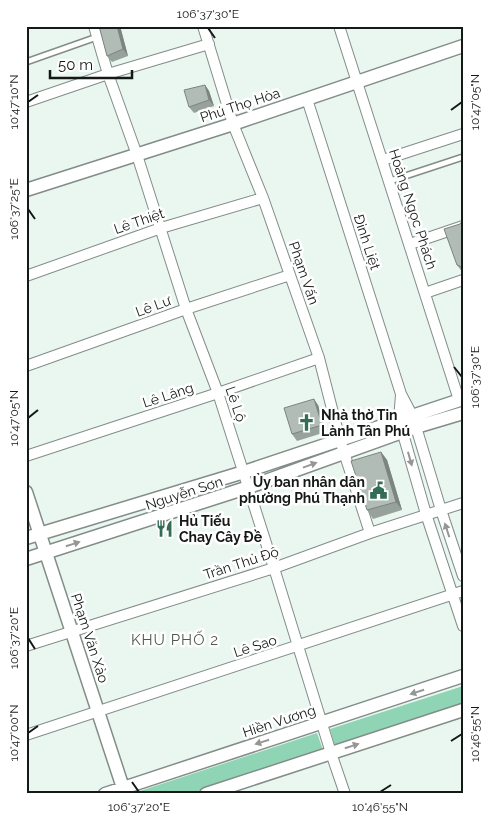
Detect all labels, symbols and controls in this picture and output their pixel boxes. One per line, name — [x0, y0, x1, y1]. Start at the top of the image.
text: 106°37'30"E — [177, 7, 239, 21]
scale bar — [50, 48, 132, 80]
text: 50 m — [58, 56, 93, 74]
text: 10°47'05"N — [468, 74, 482, 130]
text: 10°47'10"N — [7, 75, 21, 129]
street label: Phú Thọ Hòa — [198, 85, 282, 125]
street label: Hoàng Ngọc Phách — [386, 147, 440, 271]
text: 106°37'25"E — [7, 178, 21, 240]
street label: Lê Thiệt — [112, 205, 167, 237]
street label: Đinh Liệt — [351, 212, 384, 272]
street label: Phạm Vấn — [286, 239, 322, 307]
street label: Lê Lư — [133, 292, 173, 320]
text: 106°37'30"E — [468, 346, 482, 408]
street label: Lê Lăng — [141, 379, 195, 411]
street label: Lê Lộ — [223, 384, 249, 424]
text: 10°47'05"N — [7, 390, 21, 446]
place label: Nhà thờ Tin Lành Tân Phú — [321, 407, 411, 439]
church icon: Nhà thờ Tin Lành Tân Phú — [297, 413, 317, 433]
one-way arrow — [407, 451, 415, 466]
one-way arrow — [303, 461, 318, 469]
street label: Nguyễn Sơn — [143, 473, 225, 513]
place label: Ủy ban nhân dân phường Phú Thạnh — [239, 473, 365, 506]
public building icon: Ủy ban nhân dân phường Phú Thạnh — [369, 480, 389, 500]
place label: Hủ Tiếu Chay Cây Đề — [179, 513, 263, 545]
restaurant icon: Hủ Tiếu Chay Cây Đề — [155, 519, 175, 539]
one-way arrow — [443, 522, 451, 537]
one-way arrow — [65, 540, 80, 547]
street label: Trần Thủ Độ — [201, 543, 281, 583]
street label: Phạm Văn Xảo — [68, 591, 112, 685]
text: 106°37'20"E — [7, 607, 21, 669]
district label: KHU PHỐ 2 — [131, 630, 219, 649]
street label: Lê Sao — [231, 632, 279, 660]
one-way arrow — [409, 688, 424, 696]
street label: Hiền Vương — [240, 702, 318, 740]
text: 10°47'00"N — [7, 704, 21, 762]
text: 10°46'55"N — [468, 706, 482, 762]
one-way arrow — [254, 739, 269, 747]
one-way arrow — [345, 742, 360, 750]
text: 106°37'20"E — [108, 800, 170, 814]
text: 10°46'55"N — [352, 800, 408, 814]

